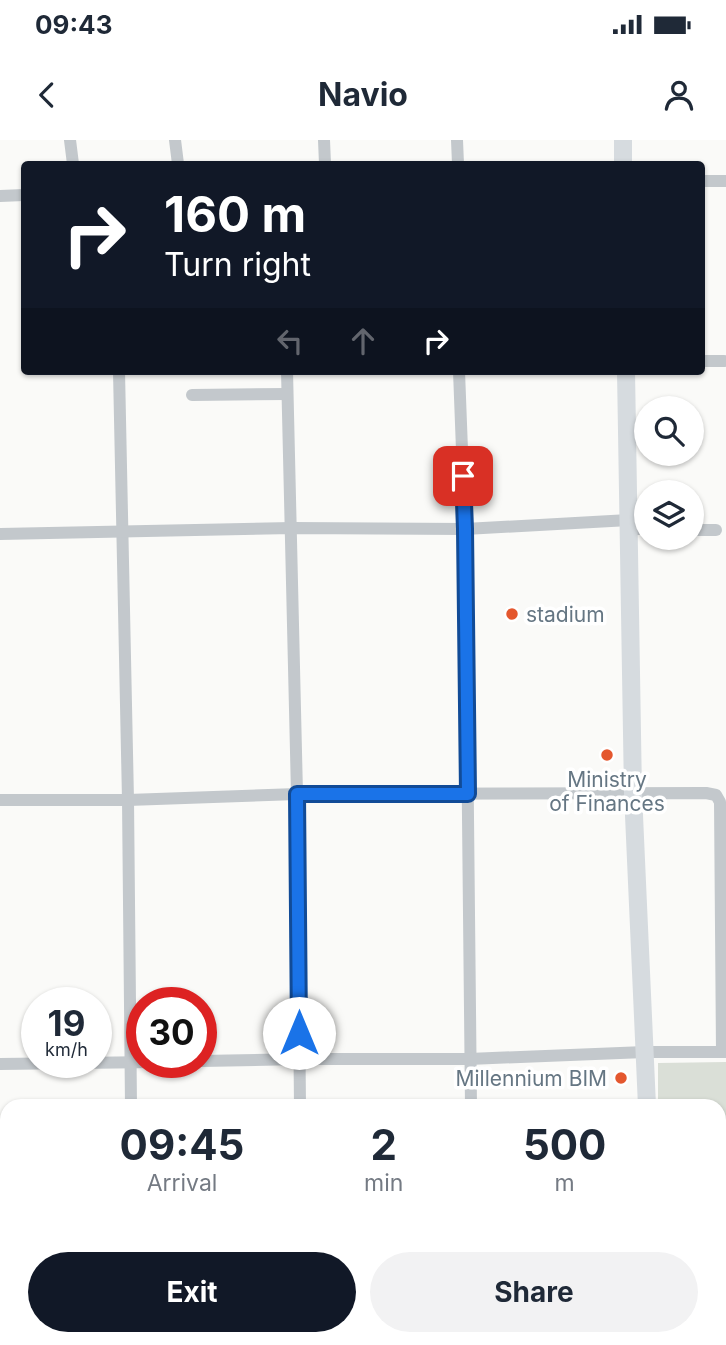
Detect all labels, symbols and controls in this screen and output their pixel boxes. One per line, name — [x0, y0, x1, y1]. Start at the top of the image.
text: 09:43 — [35, 9, 112, 40]
text: Navio — [318, 75, 408, 114]
icon: back — [28, 76, 66, 114]
icon: person — [660, 76, 698, 114]
text: 160 m — [164, 185, 306, 244]
icon: right — [49, 189, 140, 280]
text: Turn right — [164, 245, 311, 284]
icon: left — [271, 322, 309, 360]
icon: ahead — [344, 322, 382, 360]
icon: right — [417, 322, 455, 360]
map controls — [634, 396, 704, 550]
button: search — [634, 396, 704, 466]
pin — [433, 446, 493, 506]
icon: arrive — [444, 457, 482, 495]
button: layers — [634, 480, 704, 550]
place label: stadium — [526, 602, 605, 627]
marker: stadium — [504, 606, 520, 622]
marker: Ministry of Finances — [599, 747, 615, 763]
place label: Ministry of Finances — [549, 767, 665, 816]
speed limit sign: 30 — [126, 987, 217, 1078]
position arrow — [262, 996, 336, 1070]
text: 19 — [48, 1002, 85, 1044]
text: km/h — [45, 1039, 88, 1060]
place label: Millennium BIM — [456, 1066, 607, 1091]
marker: Millennium BIM — [613, 1070, 629, 1086]
text: 09:45 — [120, 1119, 244, 1170]
text: 2 — [370, 1119, 397, 1170]
text: 500 — [523, 1119, 606, 1170]
text: Arrival — [147, 1169, 217, 1197]
text: min — [364, 1169, 403, 1197]
text: m — [555, 1169, 575, 1197]
button: Exit — [28, 1252, 356, 1332]
button: Share — [370, 1252, 698, 1332]

